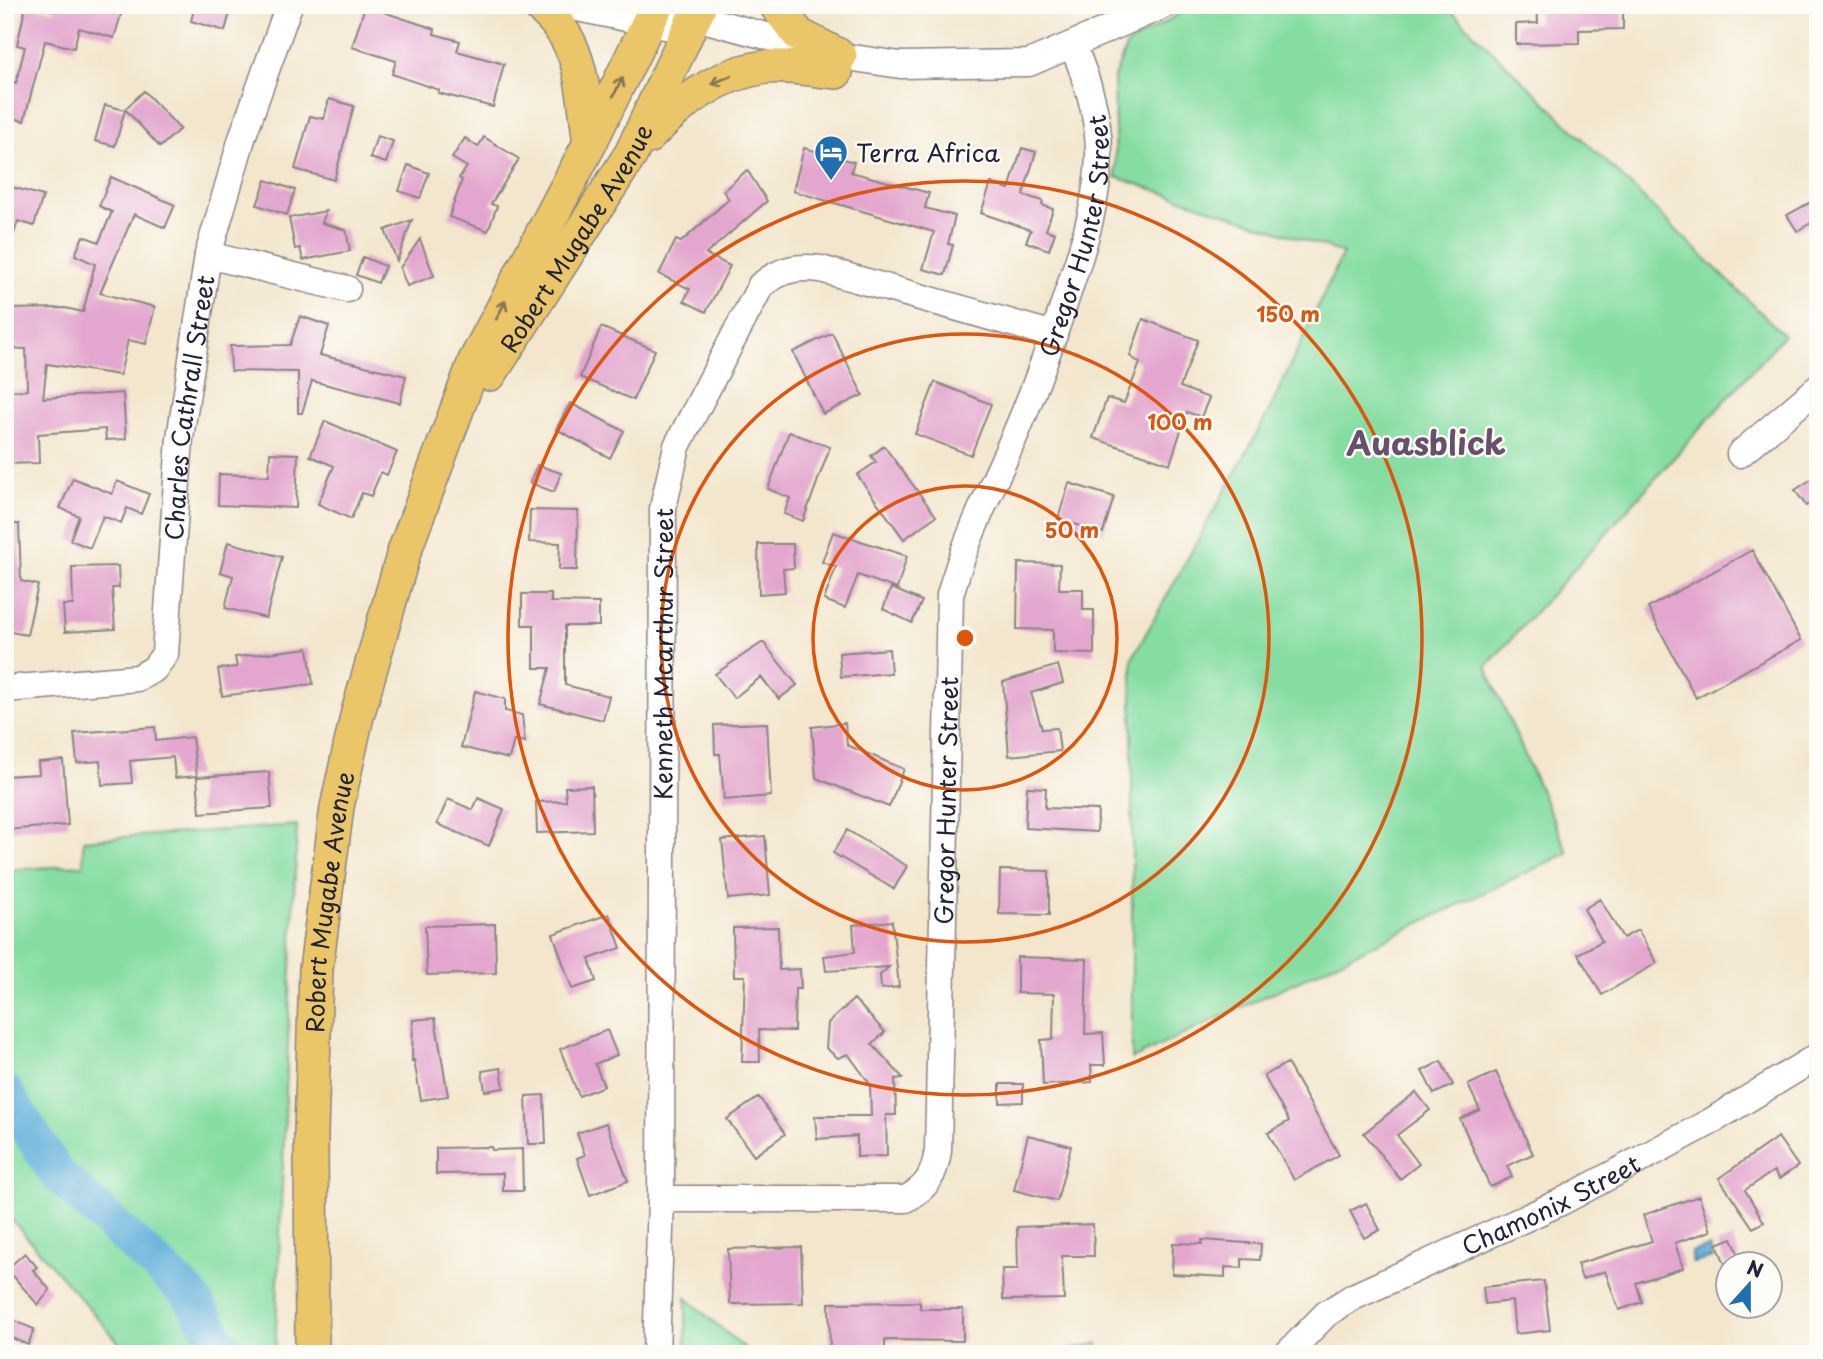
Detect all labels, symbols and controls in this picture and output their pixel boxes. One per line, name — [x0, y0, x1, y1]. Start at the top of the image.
one-way arrow — [711, 75, 733, 88]
one-way arrow — [612, 77, 625, 98]
street label: Gregor Hunter Street — [1029, 112, 1117, 361]
street label: Robert Mugabe Avenue — [491, 118, 661, 359]
hotel icon: Terra Africa — [812, 133, 850, 182]
place label: Terra Africa — [856, 134, 1000, 170]
street label: Charles Cathrall Street — [155, 272, 223, 542]
text: 150 m — [1256, 297, 1320, 329]
one-way arrow — [494, 300, 508, 321]
text: 100 m — [1147, 405, 1213, 437]
district label: Auasblick — [1345, 418, 1506, 466]
street label: Kenneth Mcarthur Street — [644, 508, 681, 800]
text: 50 m — [1045, 513, 1099, 545]
centre of rings — [953, 626, 977, 650]
street label: Gregor Hunter Street — [925, 676, 966, 925]
street label: Robert Mugabe Avenue — [296, 768, 362, 1033]
street label: Chamonix Street — [1455, 1145, 1646, 1263]
north arrow — [1714, 1250, 1784, 1320]
text: N — [1743, 1252, 1767, 1284]

